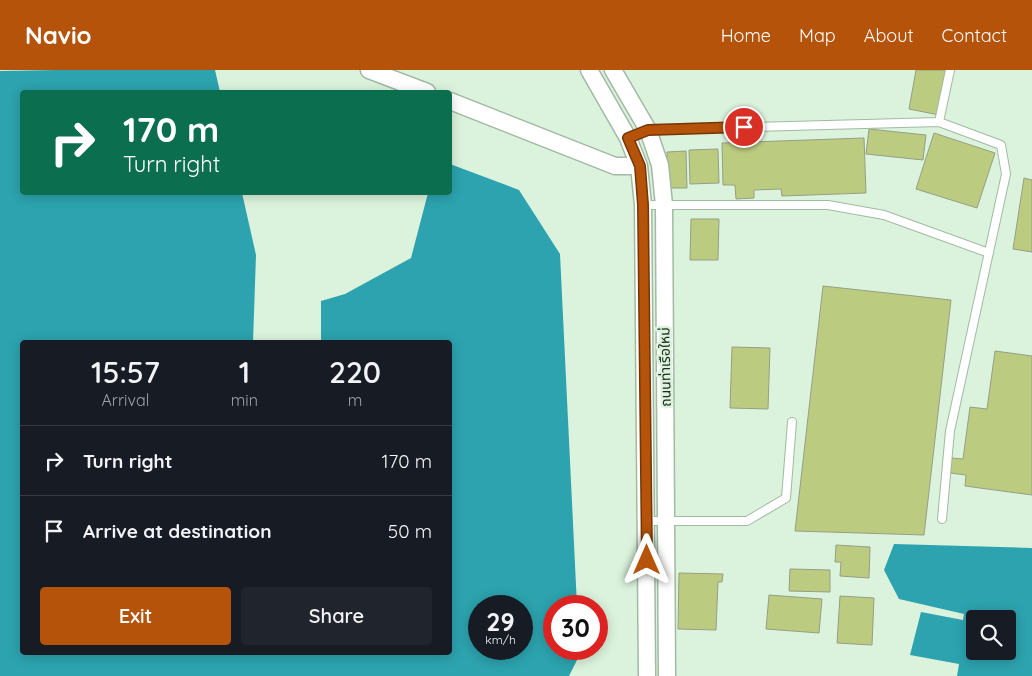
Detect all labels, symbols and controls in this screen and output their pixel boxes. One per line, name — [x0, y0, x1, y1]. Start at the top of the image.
text: Navio — [25, 20, 92, 50]
text: Home — [721, 24, 771, 47]
text: Map — [799, 24, 836, 47]
text: About — [864, 24, 914, 47]
text: Contact — [942, 24, 1007, 47]
pin — [723, 106, 765, 148]
text: 170 m — [123, 107, 219, 151]
icon: right — [40, 110, 105, 175]
icon: arrive — [730, 113, 758, 141]
text: Turn right — [123, 150, 220, 178]
street label: ถนนท่าเรือใหม่ — [655, 327, 675, 407]
text: 15:57 — [91, 353, 160, 391]
text: 1 — [239, 353, 250, 391]
text: 220 — [329, 353, 381, 391]
text: Arrival — [101, 390, 149, 410]
text: min — [231, 390, 258, 410]
text: m — [348, 390, 362, 410]
icon: right — [40, 447, 68, 475]
text: Turn right — [83, 449, 172, 473]
text: 170 m — [381, 449, 432, 473]
icon: arrive — [40, 517, 68, 545]
text: Arrive at destination — [83, 519, 272, 543]
text: 50 m — [388, 519, 432, 543]
position arrow — [620, 533, 672, 585]
button: Exit — [40, 587, 231, 645]
button: Share — [241, 587, 432, 645]
speed limit sign: 30 — [543, 595, 608, 660]
text: 29 — [486, 606, 515, 637]
map controls — [966, 610, 1016, 660]
button: search — [966, 610, 1016, 660]
text: km/h — [485, 632, 516, 647]

